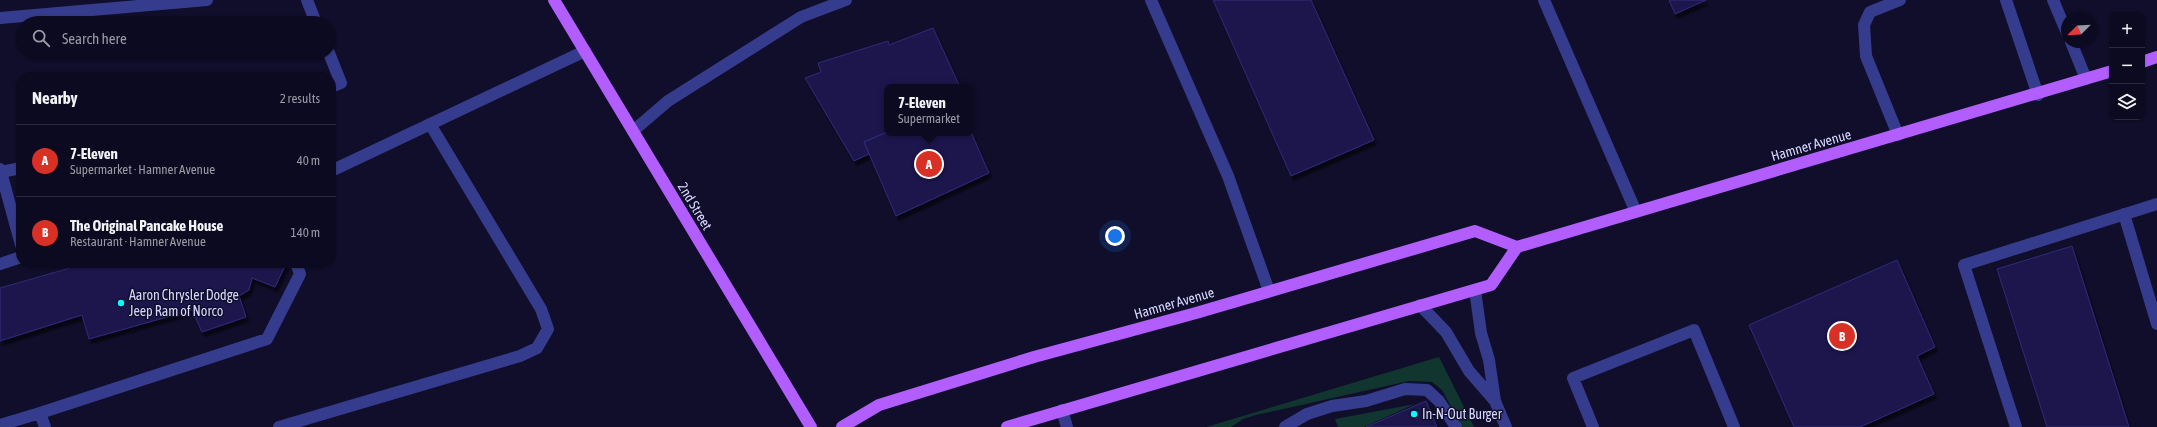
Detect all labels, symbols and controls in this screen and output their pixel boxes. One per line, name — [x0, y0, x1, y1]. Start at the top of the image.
north arrow — [2061, 12, 2097, 48]
map controls — [2109, 12, 2145, 120]
button: + — [2109, 12, 2145, 48]
search box — [16, 16, 336, 60]
icon: search — [30, 27, 52, 49]
text: Search here — [62, 30, 127, 47]
button: − — [2109, 48, 2145, 84]
popup — [884, 84, 974, 136]
button: layers — [2109, 84, 2145, 120]
text: Nearby — [32, 88, 78, 108]
text: 2 results — [280, 91, 320, 106]
text: 7-Eleven — [898, 94, 946, 111]
text: Supermarket — [898, 111, 960, 126]
street label: Hamner Avenue — [1769, 126, 1853, 164]
text: 7-Eleven — [70, 145, 118, 162]
pin: A — [916, 149, 942, 179]
text: A — [42, 153, 48, 168]
text: 40 m — [297, 153, 320, 168]
text: Supermarket · Hamner Avenue — [70, 162, 215, 177]
street label: 2nd Street — [675, 179, 715, 233]
text: The Original Pancake House — [70, 217, 223, 234]
text: B — [42, 225, 48, 240]
text: 140 m — [291, 225, 320, 240]
your location — [1105, 226, 1125, 246]
text: Restaurant · Hamner Avenue — [70, 234, 206, 249]
street label: Hamner Avenue — [1132, 284, 1216, 322]
place label: Aaron Chrysler Dodge Jeep Ram of Norco — [129, 287, 239, 319]
marker: Aaron Chrysler Dodge Jeep Ram of Norco — [116, 298, 126, 308]
pin: B — [1829, 321, 1855, 351]
place label: In-N-Out Burger — [1422, 406, 1503, 422]
marker: In-N-Out Burger — [1409, 409, 1419, 419]

